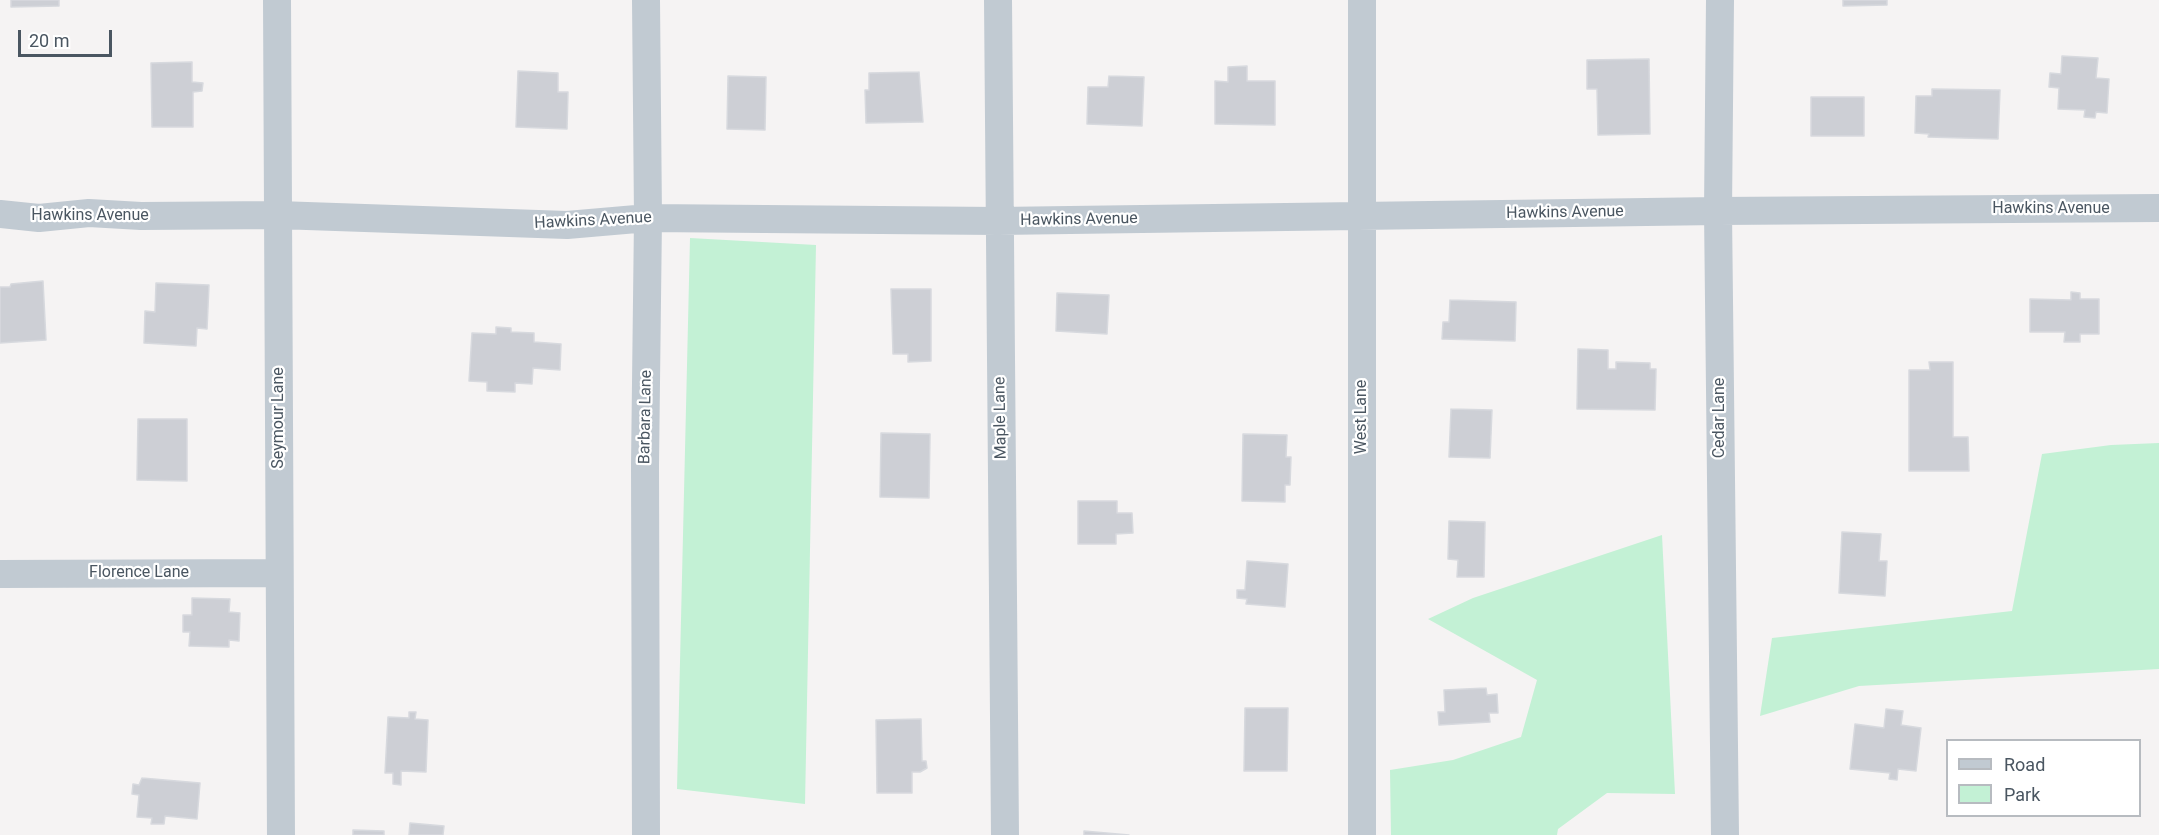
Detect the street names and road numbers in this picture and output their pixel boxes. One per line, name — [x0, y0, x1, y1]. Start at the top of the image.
street label: Hawkins Avenue — [1992, 199, 2110, 219]
street label: Hawkins Avenue — [1506, 202, 1624, 224]
street label: Hawkins Avenue — [31, 206, 149, 226]
street label: Hawkins Avenue — [534, 208, 652, 234]
street label: Hawkins Avenue — [1020, 209, 1138, 231]
street label: Seymour Lane — [269, 367, 289, 469]
street label: Barbara Lane — [636, 370, 656, 464]
street label: Maple Lane — [991, 377, 1011, 459]
street label: Cedar Lane — [1710, 378, 1730, 458]
street label: West Lane — [1352, 380, 1372, 454]
street label: Florence Lane — [89, 563, 189, 583]

